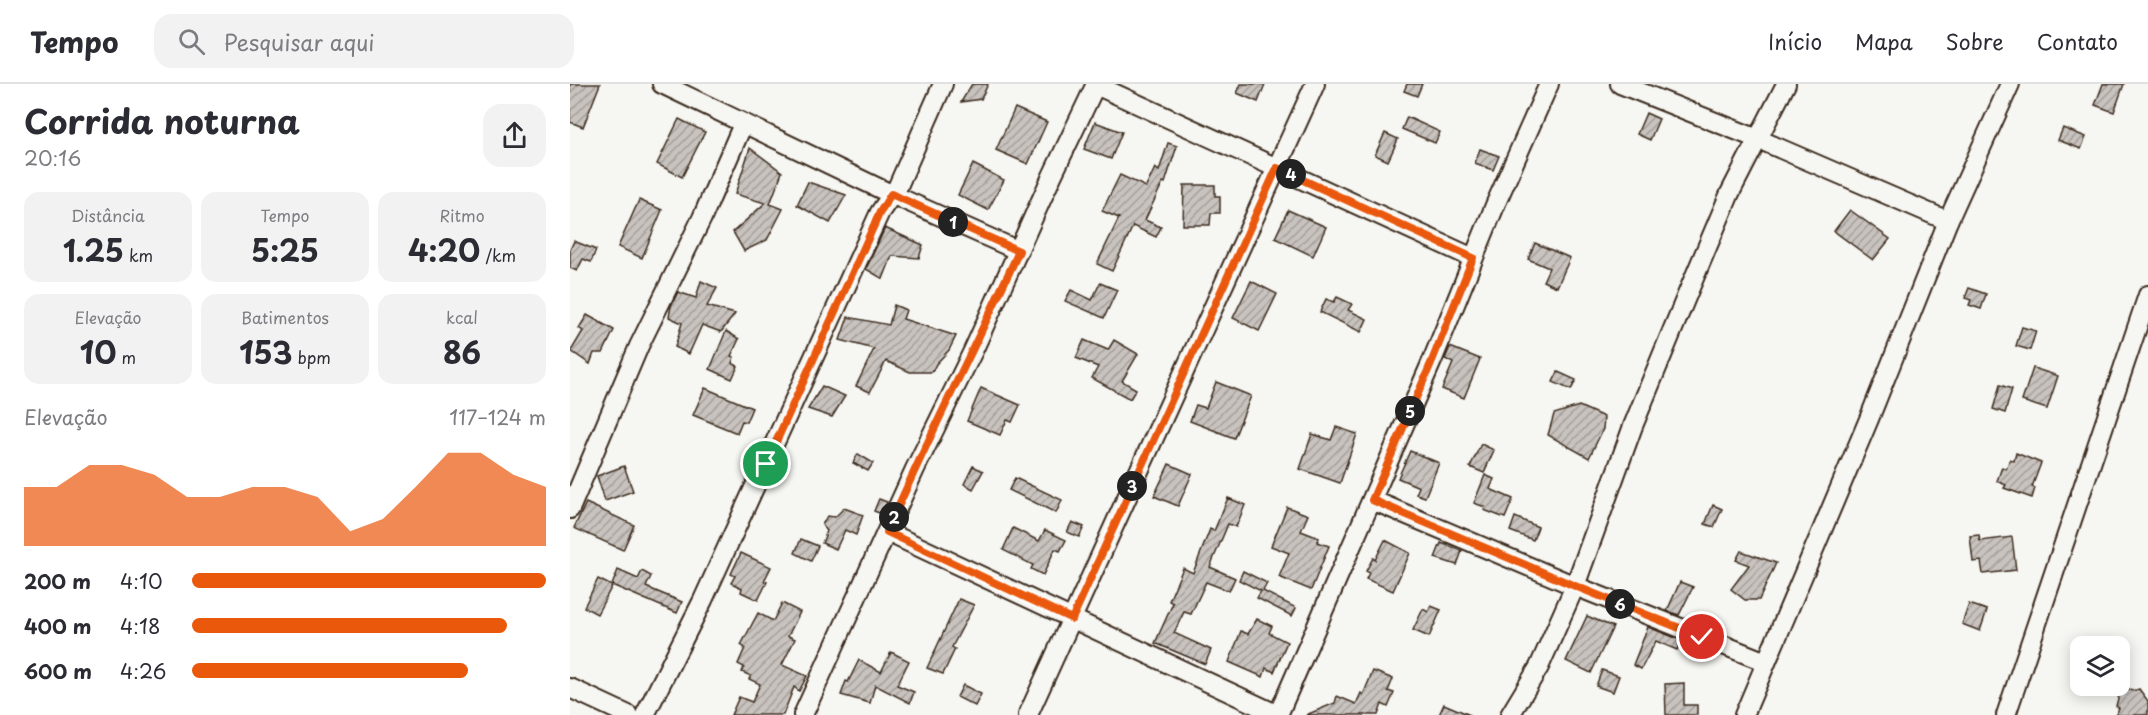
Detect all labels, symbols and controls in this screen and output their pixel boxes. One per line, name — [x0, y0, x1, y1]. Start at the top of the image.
search box — [154, 14, 574, 68]
text: Tempo — [30, 20, 118, 63]
icon: search — [175, 25, 208, 58]
text: Pesquisar aqui — [223, 25, 374, 58]
text: Início — [1768, 25, 1822, 57]
text: Mapa — [1855, 25, 1913, 57]
text: Sobre — [1946, 25, 2004, 57]
text: Contato — [2037, 25, 2118, 57]
text: Corrida noturna — [24, 95, 300, 145]
button: share — [483, 104, 546, 167]
text: 20:16 — [24, 143, 81, 173]
pin: 4 — [1276, 159, 1306, 189]
text: 4 — [1286, 162, 1296, 186]
text: Distância — [71, 203, 145, 227]
text: Tempo — [261, 203, 309, 227]
text: Ritmo — [439, 203, 485, 227]
pin: 1 — [938, 207, 968, 237]
text: 1 — [949, 210, 957, 234]
text: 1.25 — [63, 227, 124, 272]
text: 5:25 — [251, 227, 319, 272]
text: 4:20 — [408, 227, 480, 272]
text: km — [124, 243, 153, 267]
text: /km — [480, 243, 516, 267]
text: Elevação — [75, 305, 141, 329]
text: Batimentos — [241, 305, 329, 329]
text: kcal — [446, 305, 478, 329]
text: 10 — [80, 329, 116, 374]
text: 153 — [239, 329, 292, 374]
text: 86 — [443, 329, 481, 374]
text: m — [116, 345, 136, 369]
text: bpm — [292, 345, 331, 369]
pin: 5 — [1395, 396, 1425, 426]
text: 5 — [1405, 399, 1415, 423]
text: Elevação — [24, 402, 108, 432]
text: 117–124 m — [449, 402, 546, 432]
pin — [740, 438, 791, 489]
icon: arrive — [749, 447, 782, 480]
pin: 3 — [1117, 471, 1147, 501]
text: 3 — [1127, 474, 1137, 498]
pin: 2 — [879, 502, 909, 532]
text: 2 — [888, 505, 900, 529]
text: 200 m — [24, 566, 91, 596]
text: 4:10 — [120, 566, 163, 596]
pin: 6 — [1605, 589, 1635, 619]
text: 6 — [1614, 592, 1626, 616]
text: 400 m — [24, 611, 92, 641]
text: 4:18 — [120, 611, 160, 641]
pin — [1676, 611, 1727, 662]
icon: check — [1685, 620, 1718, 653]
map controls — [2070, 636, 2130, 696]
button: layers — [2070, 636, 2130, 696]
text: 600 m — [24, 656, 92, 686]
text: 4:26 — [120, 656, 166, 686]

